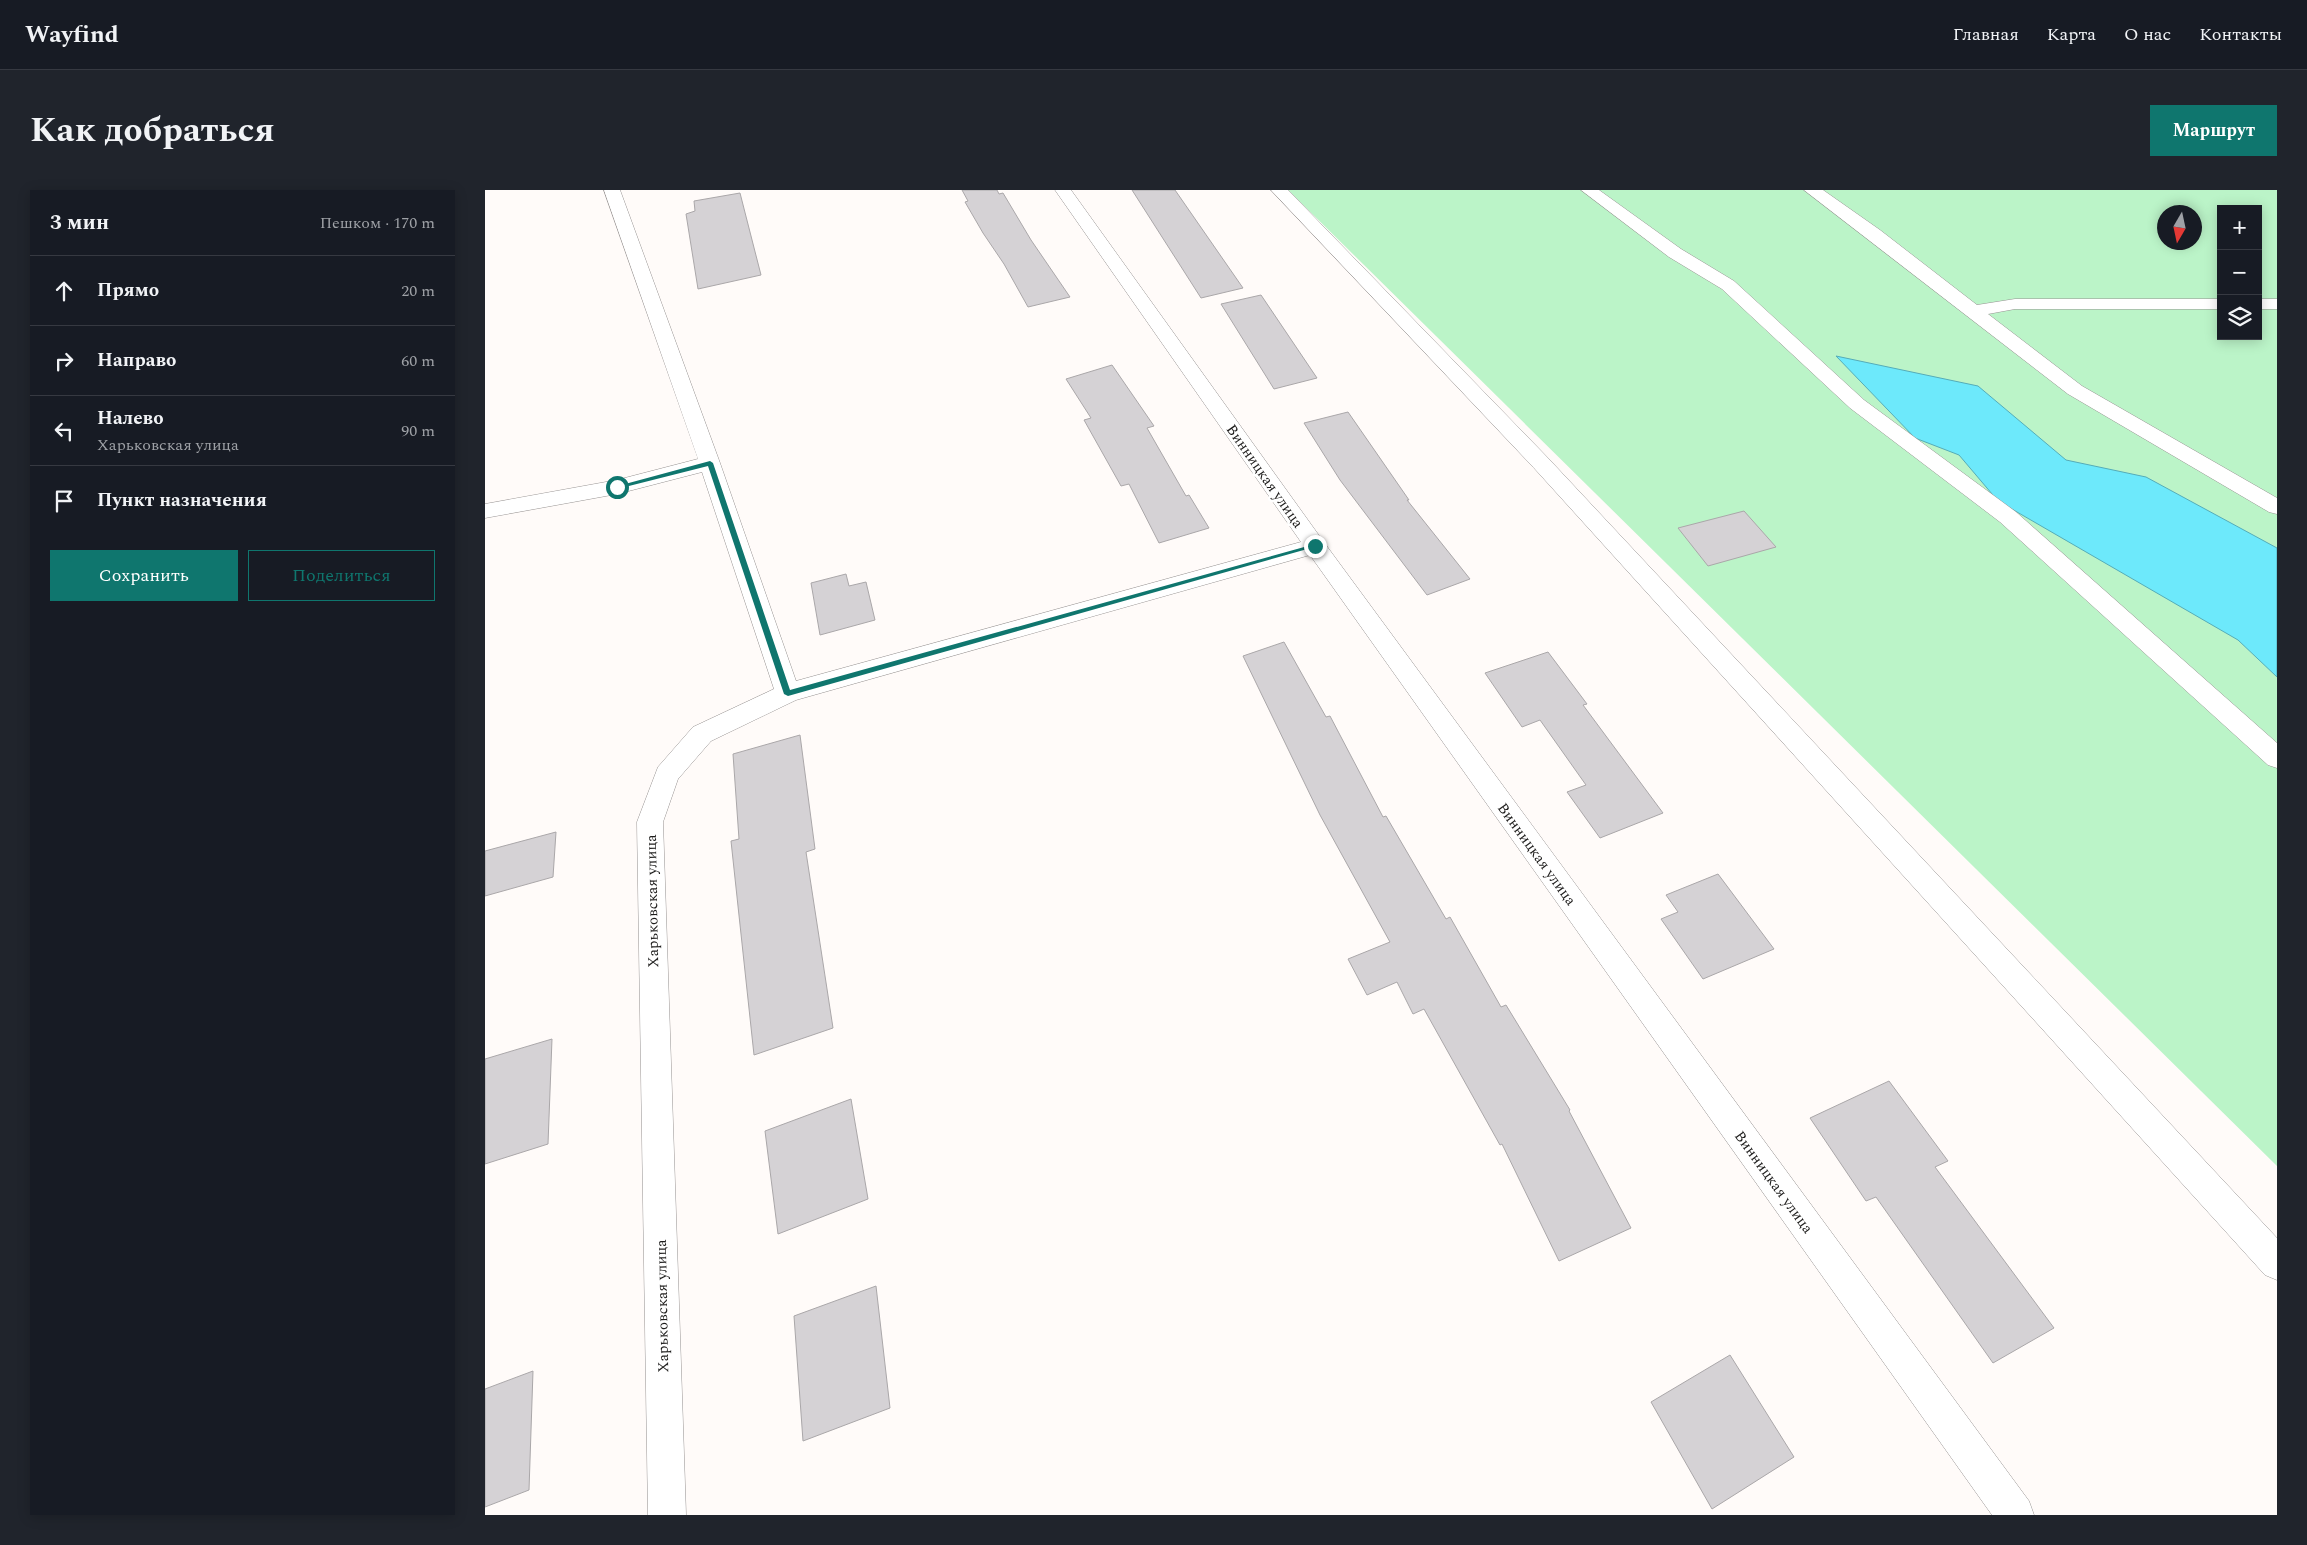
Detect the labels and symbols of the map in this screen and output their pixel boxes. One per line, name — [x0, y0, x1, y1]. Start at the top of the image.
north arrow — [2157, 205, 2202, 250]
street label: Винницкая улица — [1220, 420, 1309, 533]
route start — [606, 476, 629, 499]
route end — [1304, 535, 1327, 558]
street label: Винницкая улица — [1491, 798, 1582, 911]
street label: Харьковская улица — [640, 834, 665, 968]
street label: Винницкая улица — [1728, 1126, 1819, 1239]
street label: Харьковская улица — [650, 1239, 675, 1373]

